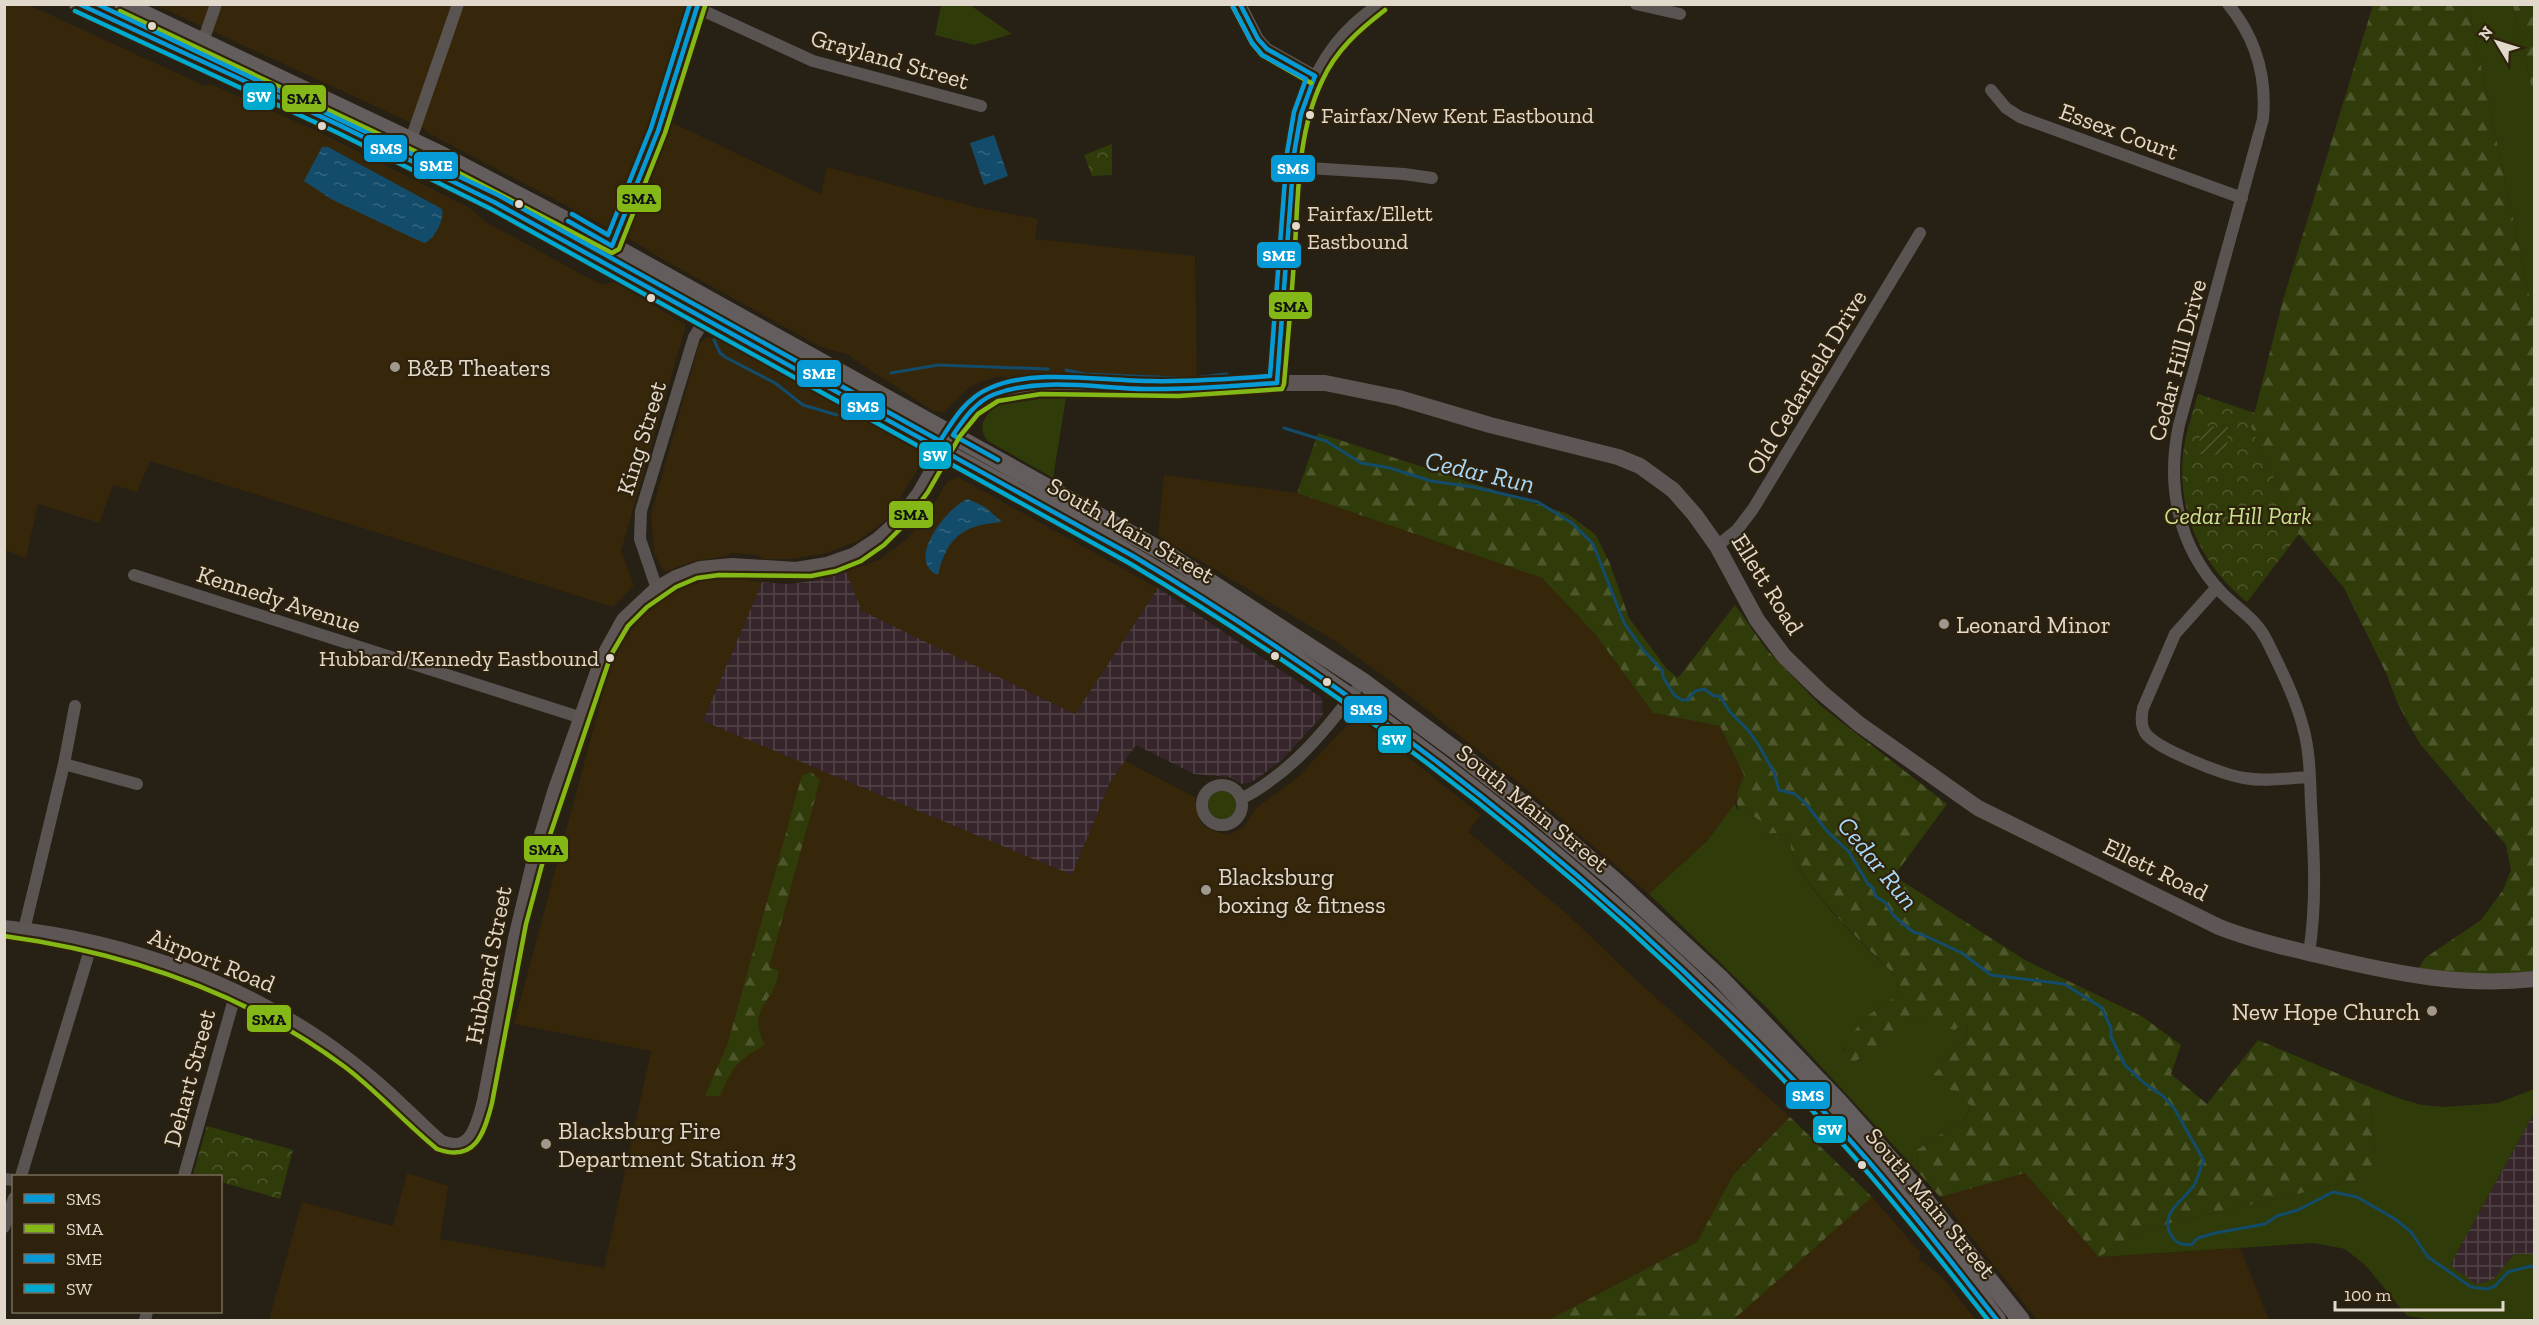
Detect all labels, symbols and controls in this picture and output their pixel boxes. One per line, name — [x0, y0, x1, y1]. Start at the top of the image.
north arrow — [2467, 12, 2527, 72]
unlabelled marker — [146, 20, 158, 32]
text: N — [2474, 22, 2497, 44]
street label: Grayland Street — [808, 23, 973, 95]
line badge: SW — [242, 82, 276, 111]
line badge: SMA — [281, 84, 327, 113]
text: SW — [247, 87, 271, 106]
text: SMA — [287, 89, 321, 108]
street label: Essex Court — [2056, 96, 2182, 166]
place label: Fairfax/New Kent Eastbound — [1321, 102, 1594, 129]
marker: Fairfax/New Kent Eastbound — [1304, 109, 1316, 121]
unlabelled marker — [316, 120, 328, 132]
line badge: SMS — [363, 134, 408, 163]
text: SMS — [370, 139, 402, 158]
line badge: SME — [413, 151, 459, 180]
line badge: SMS — [1270, 154, 1316, 183]
text: SME — [420, 156, 452, 175]
text: SMS — [1277, 159, 1309, 178]
line badge: SMA — [616, 184, 662, 213]
text: SMA — [622, 189, 656, 208]
unlabelled marker — [513, 198, 525, 210]
place label: Fairfax/Ellett Eastbound — [1307, 200, 1434, 255]
marker: Fairfax/Ellett Eastbound — [1290, 220, 1302, 232]
line badge: SME — [1256, 241, 1302, 269]
text: SME — [1263, 246, 1295, 265]
street label: Cedar Hill Drive — [2141, 276, 2213, 444]
street label: Old Cedarfield Drive — [1739, 284, 1873, 480]
line badge: SMA — [1268, 291, 1313, 320]
unlabelled marker — [645, 292, 657, 304]
text: SMA — [1274, 297, 1308, 316]
place label: B&B Theaters — [407, 353, 551, 382]
line badge: SME — [796, 359, 842, 388]
marker: B&B Theaters — [388, 360, 402, 374]
text: SME — [803, 364, 835, 383]
street label: King Street — [610, 377, 672, 499]
line badge: SMS — [840, 392, 886, 421]
text: SMS — [847, 397, 879, 416]
line badge: SW — [918, 441, 952, 470]
water label: Cedar Run — [1422, 444, 1538, 500]
text: SW — [923, 446, 947, 465]
street label: South Main Street — [1042, 470, 1220, 590]
line badge: SMA — [888, 500, 934, 529]
park label: Cedar Hill Park — [2164, 501, 2312, 530]
text: SMA — [894, 505, 928, 524]
street label: Ellett Road — [1726, 528, 1810, 640]
street label: Kennedy Avenue — [193, 559, 365, 639]
place label: Leonard Minor — [1956, 610, 2111, 639]
marker: Leonard Minor — [1937, 617, 1951, 631]
place label: Hubbard/Kennedy Eastbound — [319, 645, 599, 672]
unlabelled marker — [1269, 650, 1281, 662]
marker: Hubbard/Kennedy Eastbound — [604, 652, 616, 664]
unlabelled marker — [1321, 676, 1333, 688]
line badge: SMS — [1343, 695, 1388, 724]
text: SMS — [1350, 700, 1382, 719]
line badge: SW — [1377, 725, 1412, 754]
text: SW — [1382, 730, 1406, 749]
street label: South Main Street — [1451, 738, 1615, 878]
water label: Cedar Run — [1831, 810, 1925, 916]
street label: Ellett Road — [2099, 831, 2213, 907]
line badge: SMA — [523, 835, 569, 863]
text: SMA — [529, 840, 563, 859]
place label: Blacksburg boxing & fitness — [1217, 862, 1386, 919]
street label: Hubbard Street — [458, 883, 518, 1046]
marker: Blacksburg boxing & fitness — [1199, 883, 1213, 897]
street label: Airport Road — [144, 921, 280, 999]
place label: New Hope Church — [2232, 997, 2421, 1026]
line badge: SMA — [246, 1004, 292, 1033]
marker: New Hope Church — [2425, 1004, 2439, 1018]
street label: Dehart Street — [157, 1006, 221, 1150]
text: SMA — [252, 1010, 286, 1029]
line badge: SMS — [1785, 1081, 1831, 1110]
text: SMS — [1792, 1086, 1824, 1105]
line badge: SW — [1812, 1115, 1847, 1144]
place label: Blacksburg Fire Department Station #3 — [558, 1116, 796, 1173]
text: SW — [1818, 1120, 1842, 1139]
street label: South Main Street — [1860, 1122, 2003, 1284]
marker: Blacksburg Fire Department Station #3 — [539, 1137, 553, 1151]
unlabelled marker — [1856, 1159, 1868, 1171]
legend — [12, 1175, 222, 1313]
text: SMS — [66, 1188, 101, 1210]
text: SMA — [66, 1218, 103, 1240]
text: SME — [66, 1248, 102, 1270]
scale bar — [2335, 1274, 2503, 1312]
text: SW — [66, 1278, 93, 1300]
text: 100 m — [2344, 1284, 2392, 1306]

